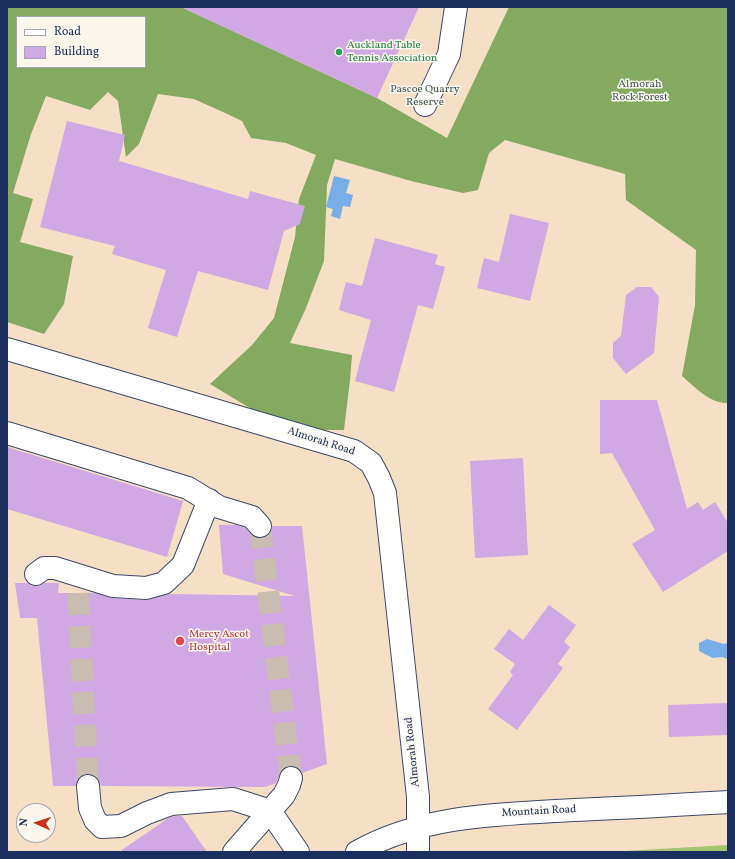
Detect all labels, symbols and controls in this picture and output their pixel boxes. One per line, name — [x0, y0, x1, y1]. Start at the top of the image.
legend — [16, 16, 146, 68]
text: Road — [54, 24, 81, 40]
place label: Auckland Table Tennis Association — [347, 39, 437, 65]
text: Building — [54, 44, 99, 60]
marker: Auckland Table Tennis Association — [334, 47, 344, 57]
park label: Almorah Rock Forest — [612, 78, 668, 104]
park label: Pascoe Quarry Reserve — [390, 83, 460, 109]
street label: Almorah Road — [286, 425, 356, 459]
place label: Mercy Ascot Hospital — [189, 628, 249, 654]
marker: Mercy Ascot Hospital — [174, 635, 186, 647]
street label: Almorah Road — [403, 716, 423, 788]
north arrow — [16, 803, 56, 843]
street label: Mountain Road — [501, 803, 577, 821]
text: N — [17, 818, 32, 827]

